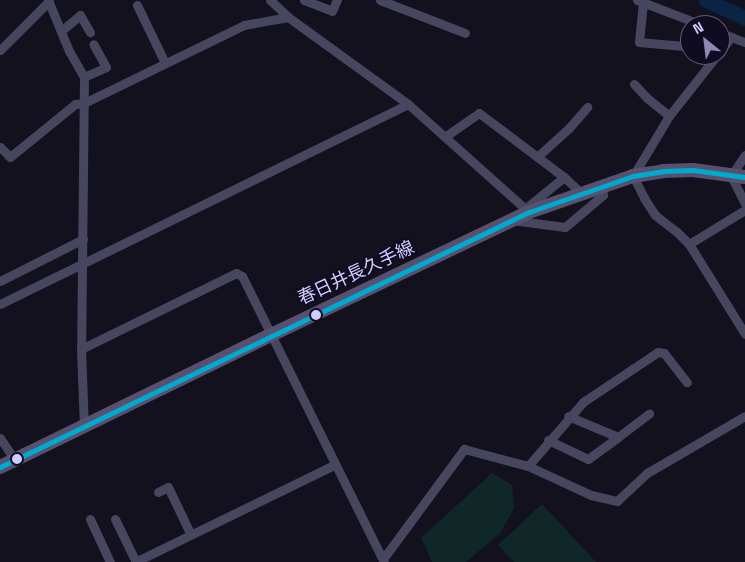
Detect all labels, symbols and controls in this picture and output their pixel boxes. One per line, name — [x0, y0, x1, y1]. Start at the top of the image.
north arrow — [680, 15, 730, 65]
text: N — [690, 18, 707, 38]
street label: 春日井長久手線 — [294, 237, 418, 309]
unlabelled marker — [311, 310, 321, 320]
unlabelled marker — [12, 454, 22, 464]

